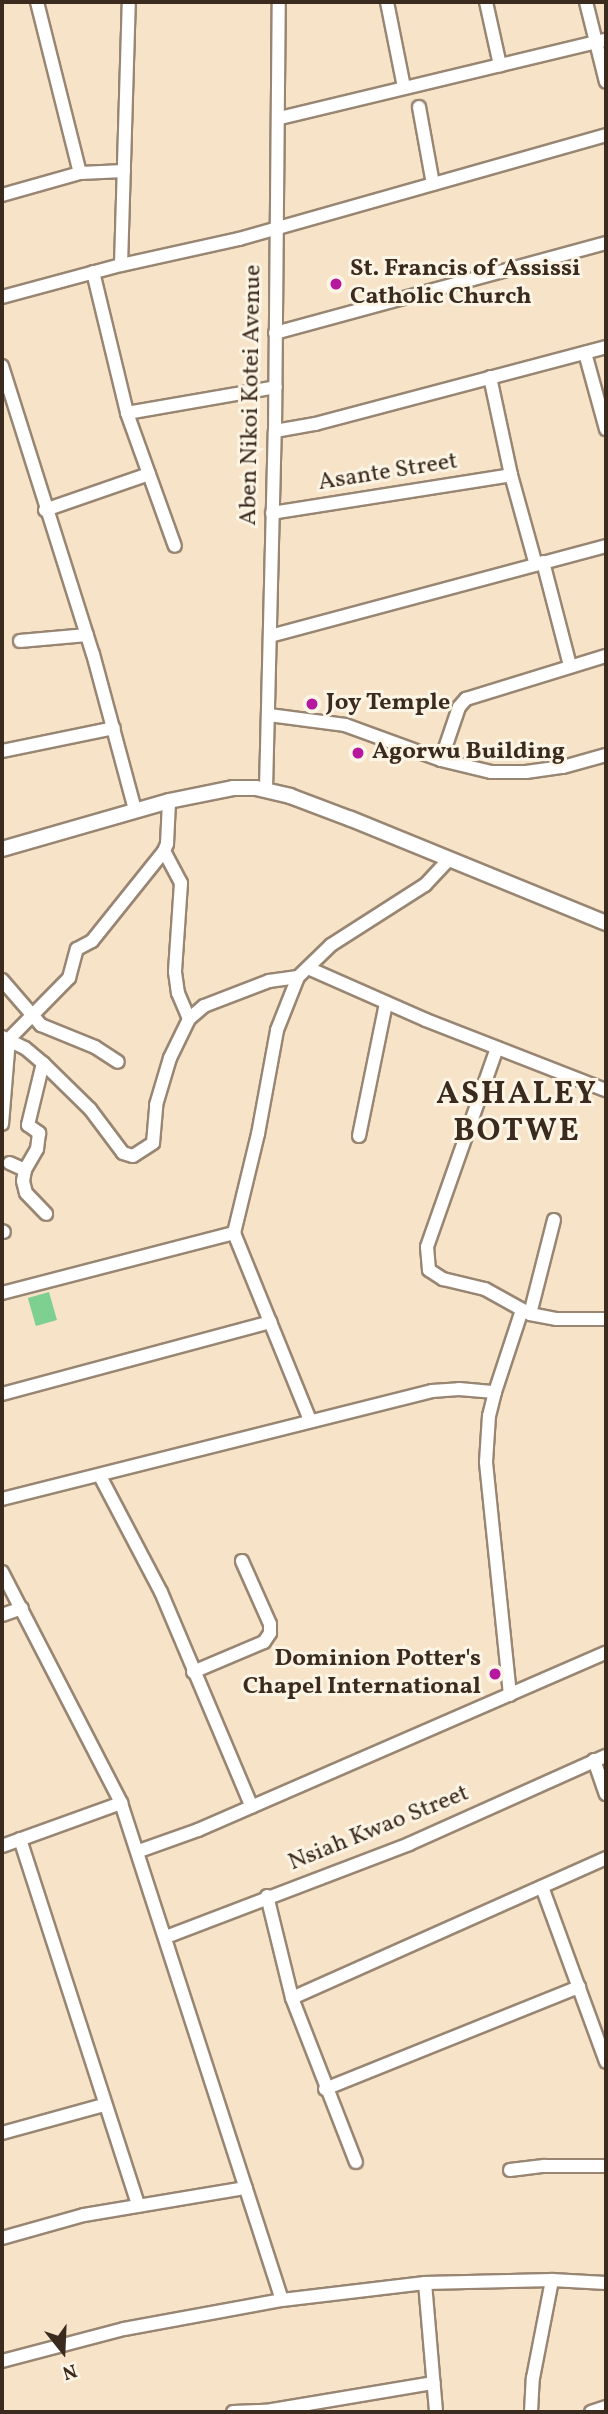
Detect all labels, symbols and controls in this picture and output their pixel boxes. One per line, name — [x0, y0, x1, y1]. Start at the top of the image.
place label: St. Francis of Assissi Catholic Church — [350, 256, 579, 312]
street label: Aben Nikoi Kotei Avenue — [235, 264, 269, 526]
marker: St. Francis of Assissi Catholic Church — [328, 276, 344, 292]
street label: Asante Street — [316, 448, 460, 498]
place label: Joy Temple — [326, 690, 451, 718]
marker: Joy Temple — [304, 696, 320, 712]
place label: Agorwu Building — [372, 739, 565, 767]
marker: Agorwu Building — [350, 745, 366, 761]
district label: ASHALEY BOTWE — [437, 1077, 597, 1152]
place label: Dominion Potter's Chapel International — [243, 1646, 481, 1702]
marker: Dominion Potter's Chapel International — [487, 1666, 503, 1682]
street label: Nsiah Kwao Street — [285, 1780, 473, 1878]
north arrow — [28, 2316, 98, 2386]
text: N — [59, 2356, 80, 2385]

